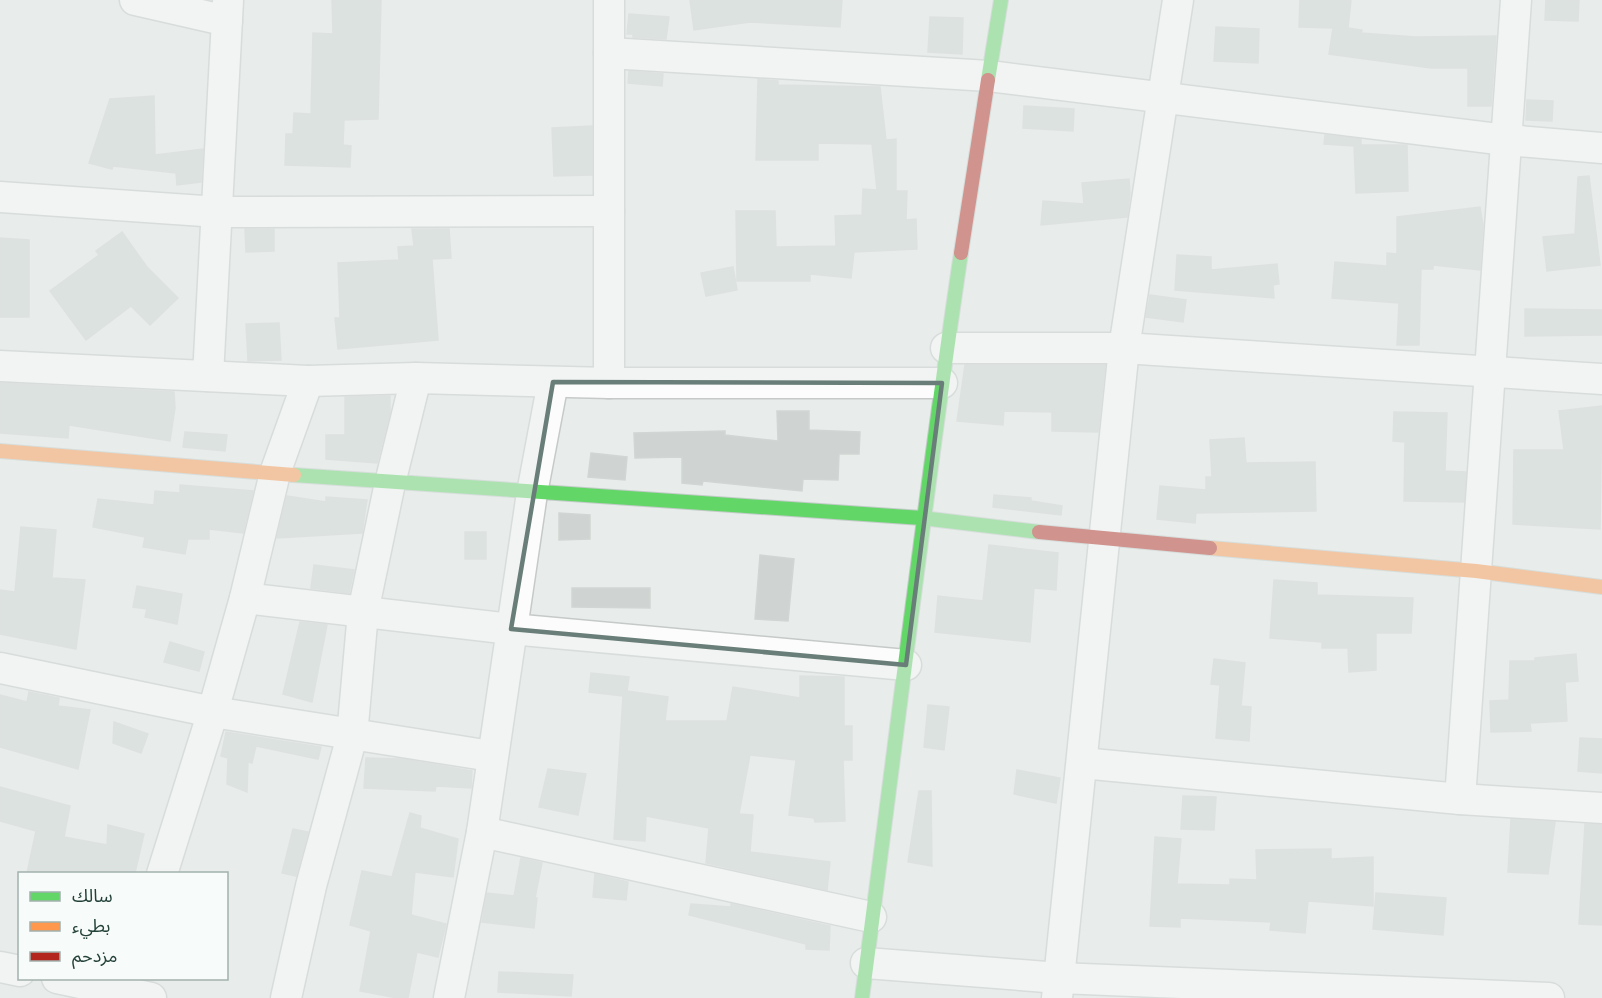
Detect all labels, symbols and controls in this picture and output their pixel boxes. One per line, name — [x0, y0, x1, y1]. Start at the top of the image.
legend — [18, 872, 228, 980]
text: سالك — [72, 885, 113, 906]
text: بطيء — [72, 915, 110, 939]
text: مزدحم — [72, 945, 117, 969]

